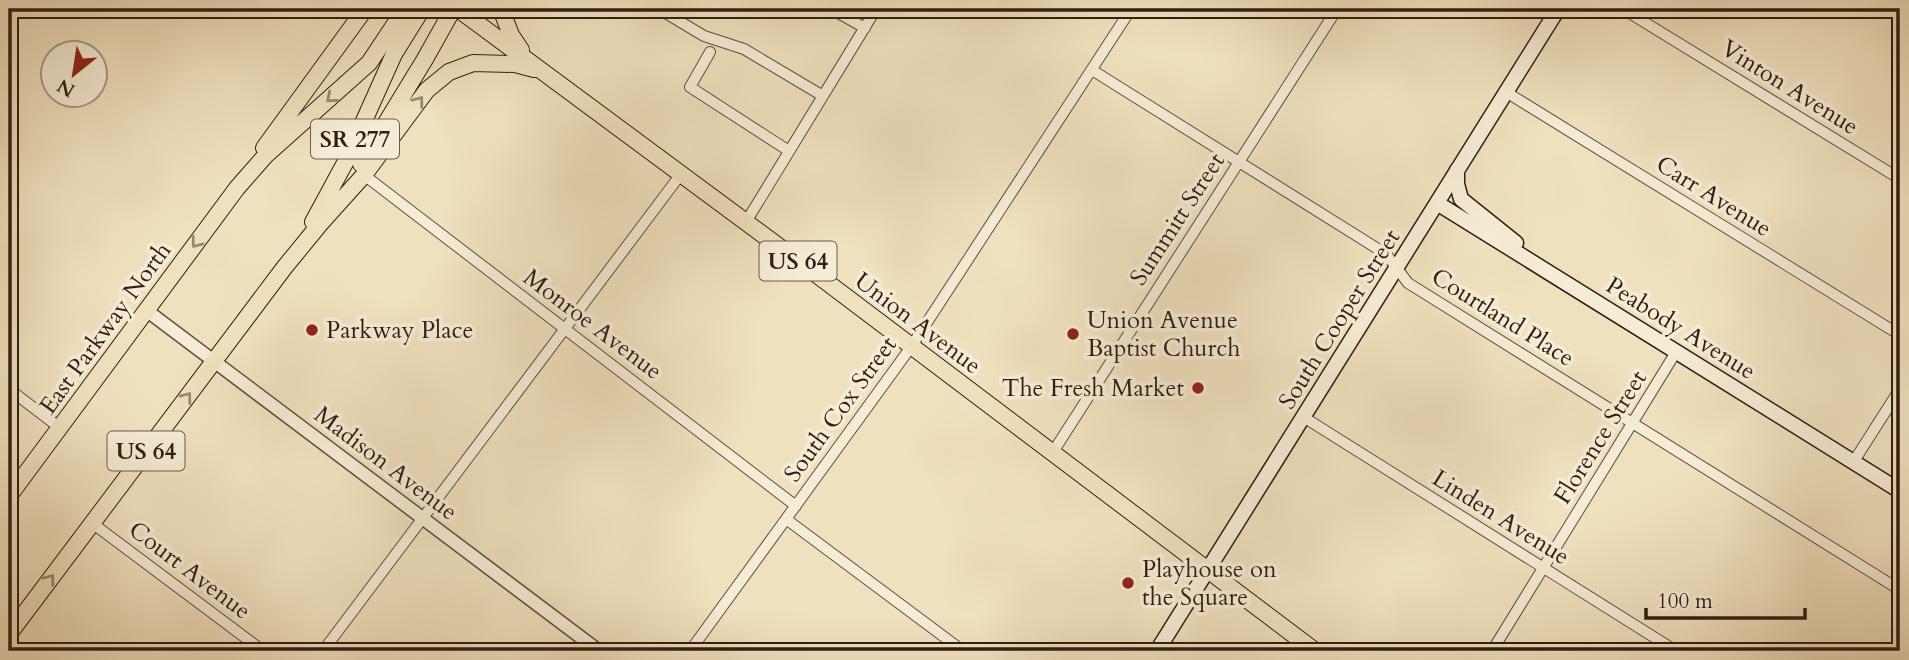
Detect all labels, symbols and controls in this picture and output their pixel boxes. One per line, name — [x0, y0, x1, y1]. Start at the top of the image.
street label: Vinton Avenue — [1715, 32, 1865, 143]
north arrow — [38, 38, 108, 108]
text: N — [52, 72, 80, 103]
one-way arrow — [326, 90, 339, 102]
one-way arrow — [411, 96, 423, 109]
road number: SR 277 — [311, 120, 399, 158]
street label: Summitt Street — [1122, 146, 1233, 292]
street label: Carr Avenue — [1650, 148, 1778, 245]
street label: South Cooper Street — [1271, 223, 1408, 415]
one-way arrow — [192, 235, 205, 248]
street label: East Parkway North — [32, 236, 179, 421]
road number: US 64 — [760, 242, 836, 280]
street label: Courtland Place — [1425, 260, 1580, 375]
street label: Monroe Avenue — [516, 261, 669, 388]
street label: Union Avenue — [848, 265, 988, 382]
street label: Peabody Avenue — [1599, 269, 1762, 388]
place label: Union Avenue Baptist Church — [1087, 304, 1240, 365]
place label: Parkway Place — [326, 314, 473, 347]
marker: Parkway Place — [304, 322, 320, 338]
marker: Union Avenue Baptist Church — [1065, 326, 1081, 342]
street label: South Cox Street — [776, 329, 905, 489]
street label: Florence Street — [1546, 364, 1655, 510]
place label: The Fresh Market — [1002, 372, 1184, 405]
marker: The Fresh Market — [1190, 380, 1206, 396]
one-way arrow — [178, 393, 191, 405]
street label: Madison Avenue — [307, 399, 464, 528]
road number: US 64 — [108, 432, 184, 471]
street label: Linden Avenue — [1426, 462, 1576, 573]
street label: Court Avenue — [122, 514, 258, 627]
place label: Playhouse on the Square — [1142, 553, 1277, 614]
one-way arrow — [41, 574, 54, 587]
marker: Playhouse on the Square — [1120, 575, 1136, 591]
scale bar — [1646, 576, 1806, 620]
text: 100 m — [1657, 587, 1713, 616]

